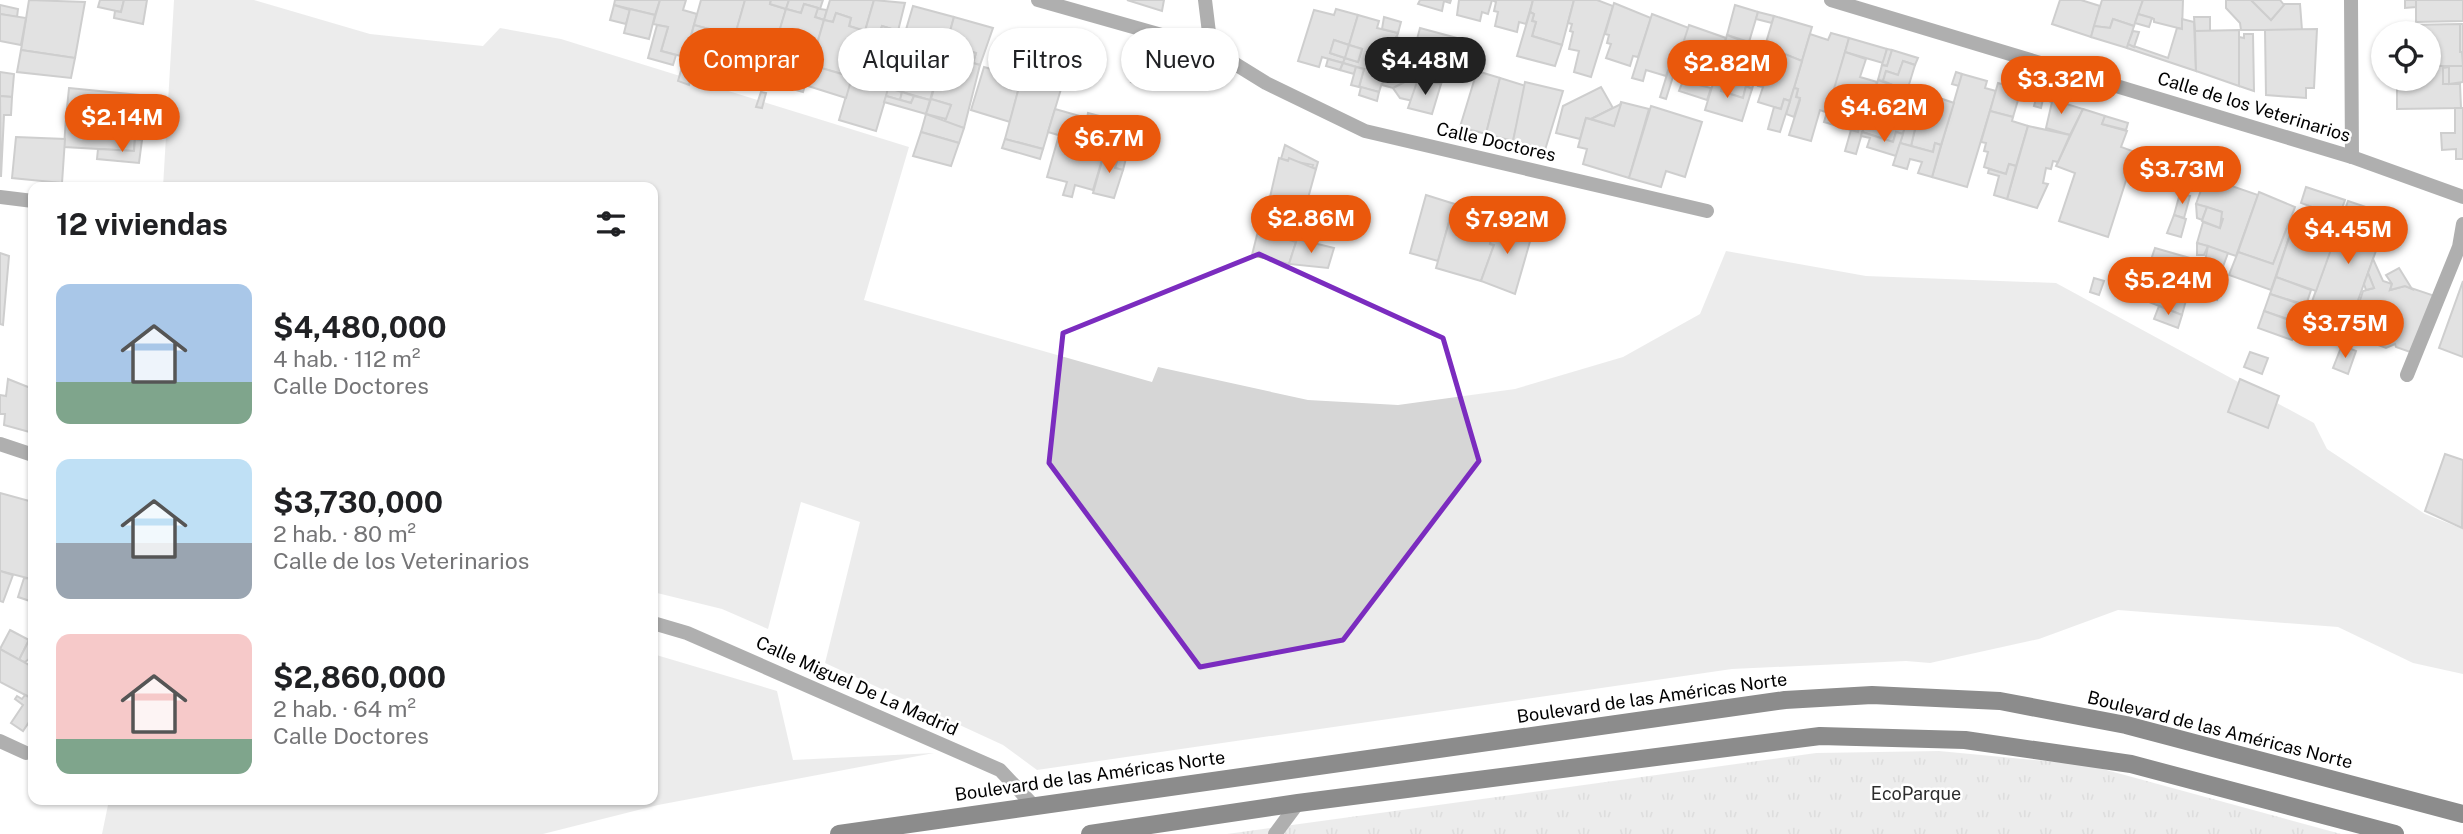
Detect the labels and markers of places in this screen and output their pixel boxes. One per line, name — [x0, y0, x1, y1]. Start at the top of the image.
pin: $4.48M — [1368, 38, 1482, 97]
pin: $2.82M — [1670, 41, 1784, 100]
pin: $3.32M — [2004, 57, 2118, 116]
pin: $4.62M — [1827, 85, 1941, 144]
pin: $2.14M — [65, 94, 179, 154]
pin: $6.7M — [1060, 116, 1158, 175]
pin: $3.73M — [2125, 146, 2239, 206]
pin: $2.86M — [1254, 196, 1368, 255]
pin: $7.92M — [1450, 196, 1564, 256]
pin: $4.45M — [2291, 206, 2405, 266]
pin: $5.24M — [2111, 258, 2225, 317]
pin: $3.75M — [2288, 300, 2402, 360]

